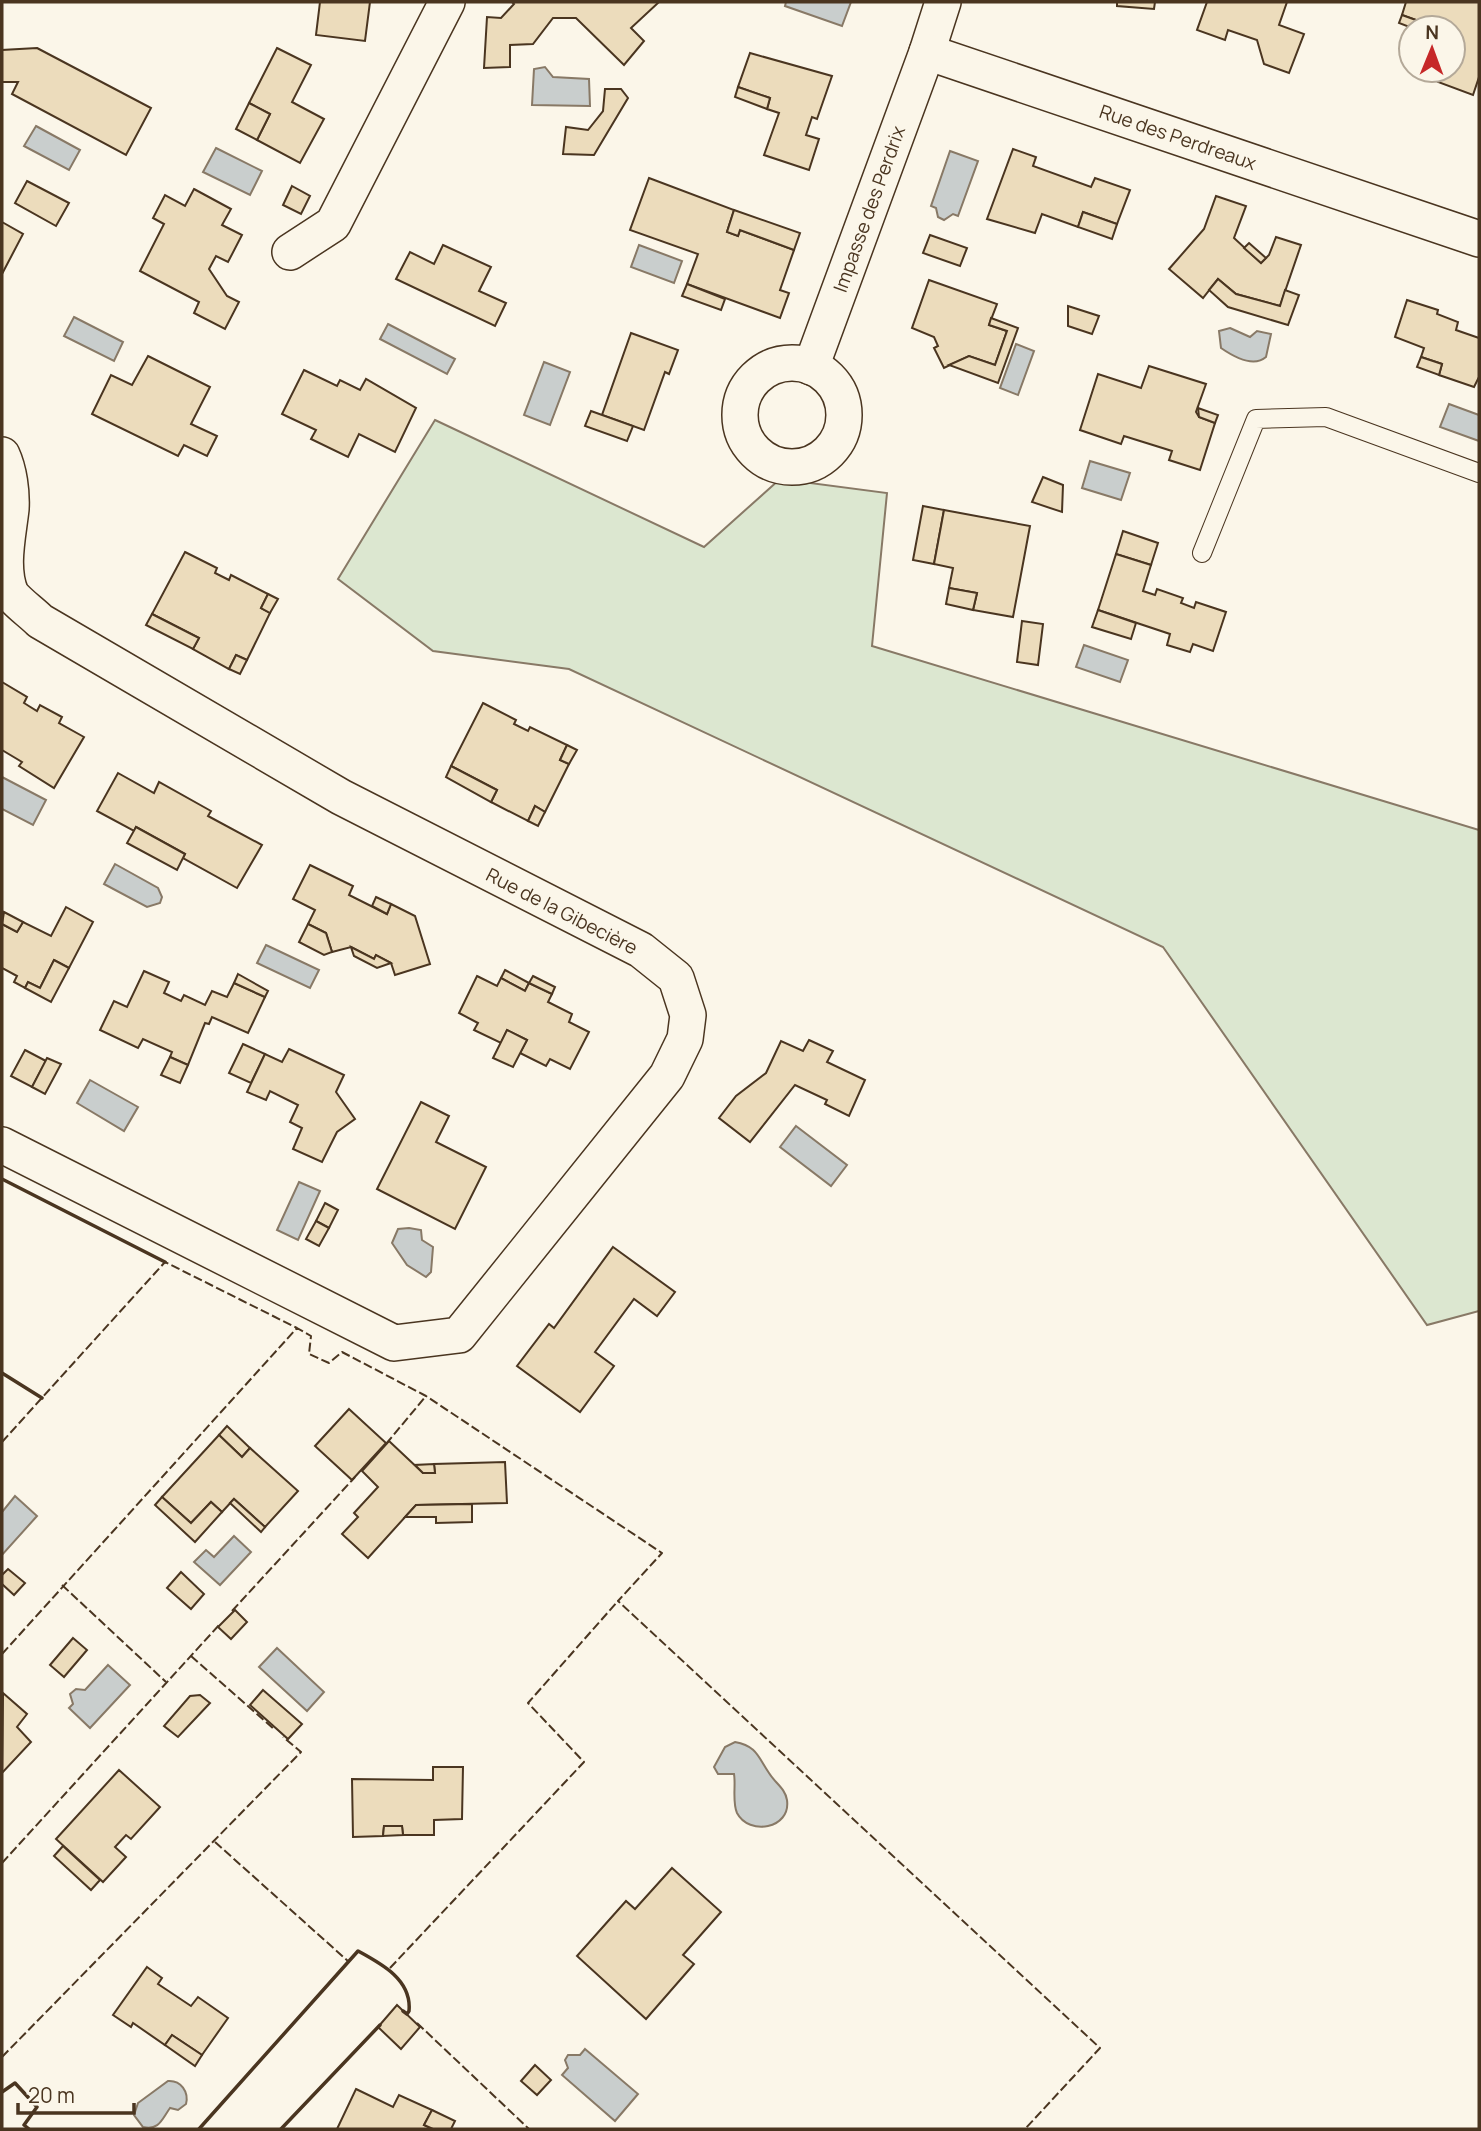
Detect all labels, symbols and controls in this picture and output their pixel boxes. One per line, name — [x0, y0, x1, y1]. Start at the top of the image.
north arrow — [1397, 14, 1467, 84]
text: N — [1425, 19, 1439, 45]
street label: Rue des Perdreaux — [1096, 98, 1260, 176]
street label: Impasse des Perdrix — [827, 122, 911, 296]
street label: Rue de la Gibecière — [482, 862, 642, 960]
scale bar — [18, 2072, 133, 2116]
text: 20 m — [28, 2081, 75, 2109]

